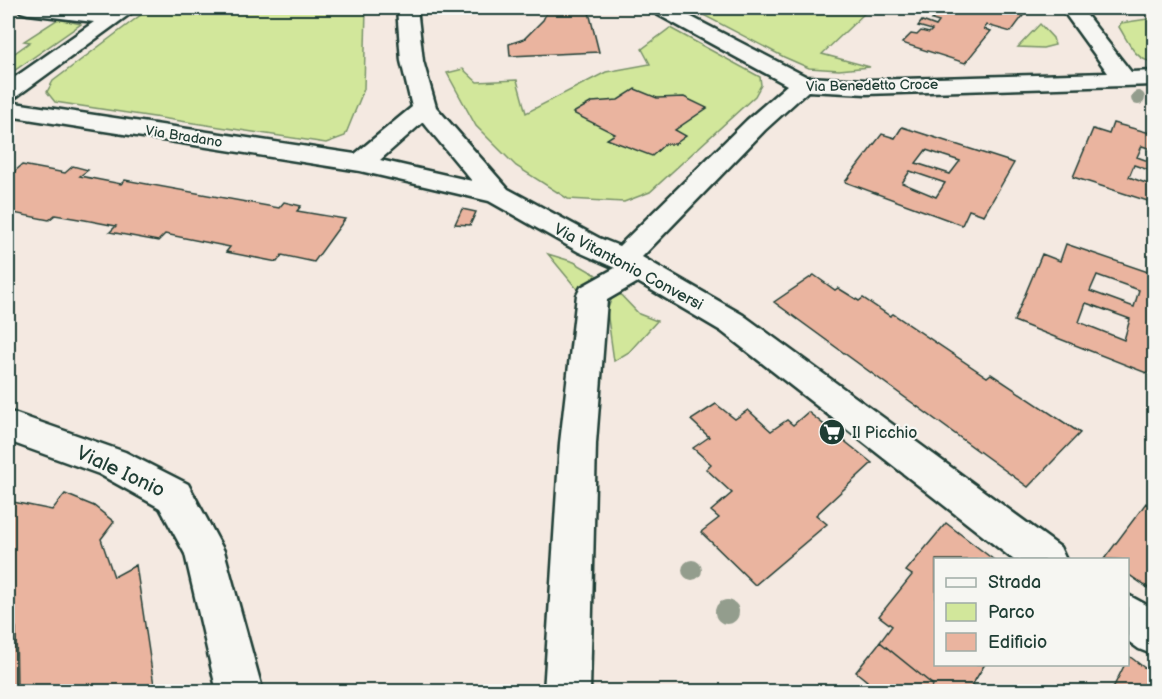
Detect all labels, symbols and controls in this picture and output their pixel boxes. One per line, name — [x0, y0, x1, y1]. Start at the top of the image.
street label: Via Benedetto Croce — [806, 76, 938, 95]
street label: Via Bradano — [144, 122, 224, 151]
street label: Via Vitantonio Conversi — [550, 220, 706, 315]
supermarket icon: Il Picchio — [817, 417, 847, 447]
place label: Il Picchio — [852, 424, 917, 443]
street label: Viale Ionio — [73, 441, 169, 503]
legend — [934, 558, 1129, 666]
text: Strada — [988, 572, 1041, 593]
text: Parco — [988, 602, 1035, 623]
text: Edificio — [988, 632, 1047, 653]

